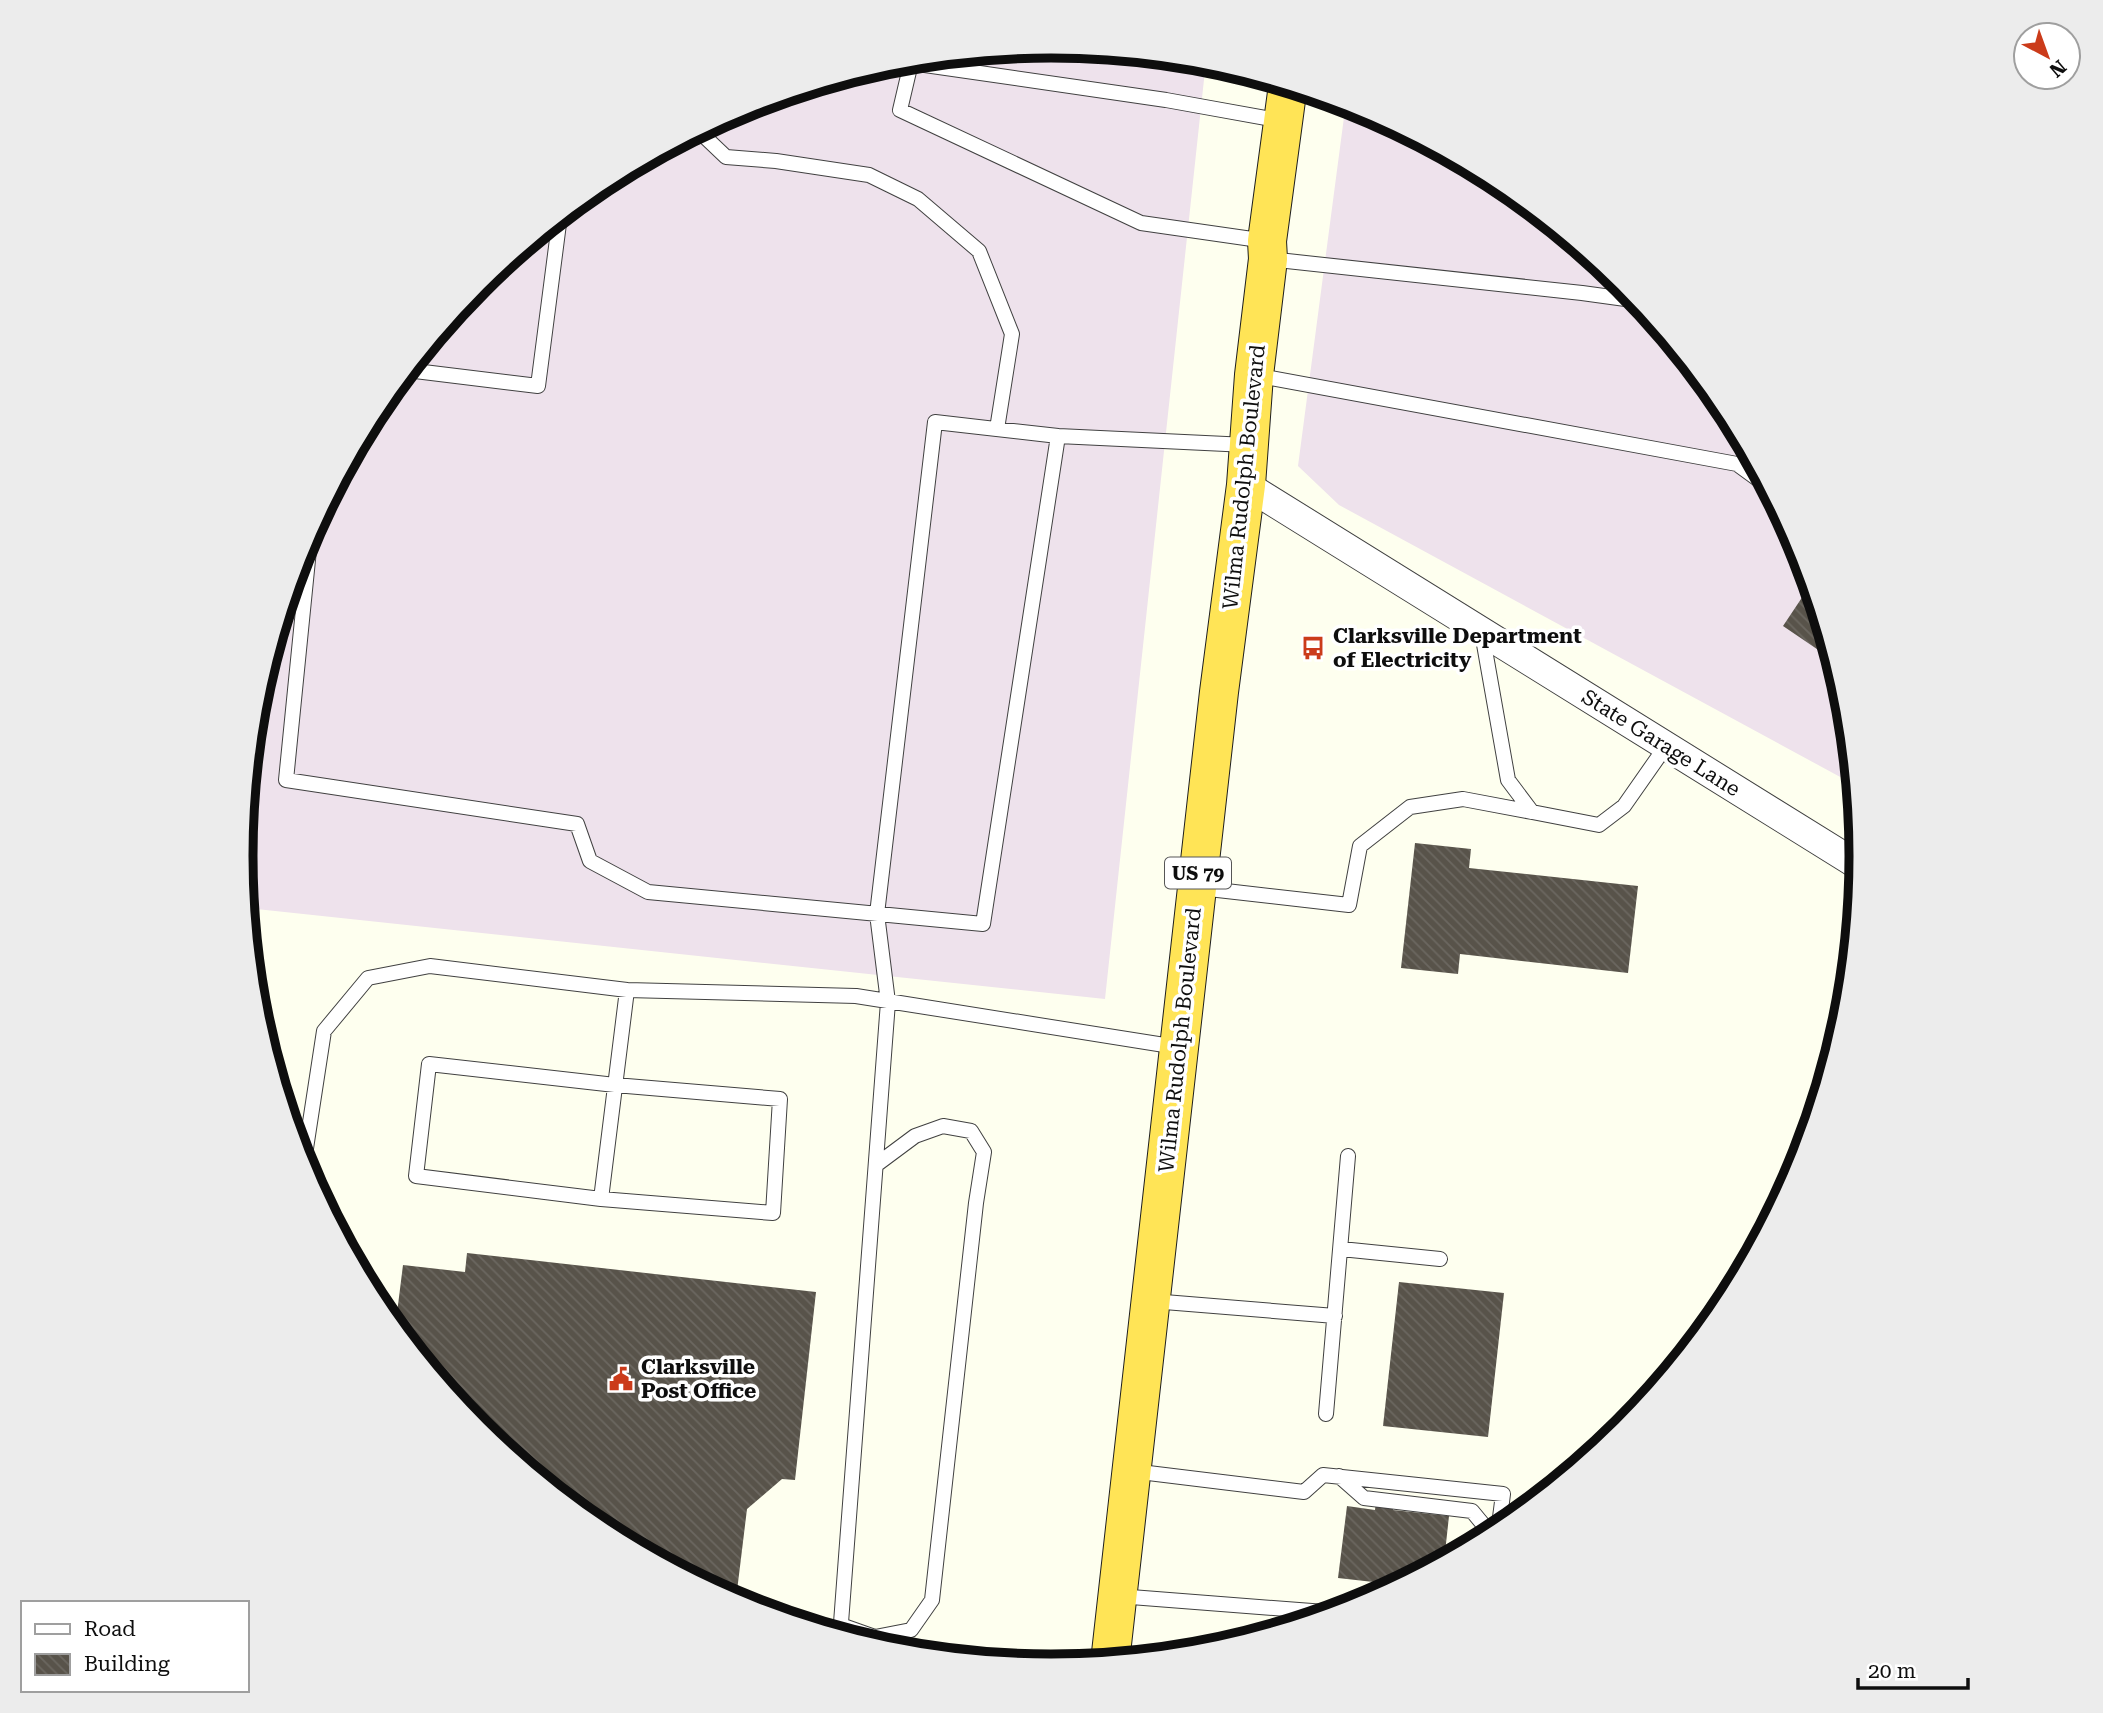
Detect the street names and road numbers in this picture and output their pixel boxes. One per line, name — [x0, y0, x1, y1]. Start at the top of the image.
street label: Wilma Rudolph Boulevard — [1218, 343, 1270, 611]
street label: State Garage Lane — [1577, 685, 1745, 801]
road number: US 79 — [1165, 858, 1231, 888]
street label: Wilma Rudolph Boulevard — [1154, 906, 1206, 1174]

